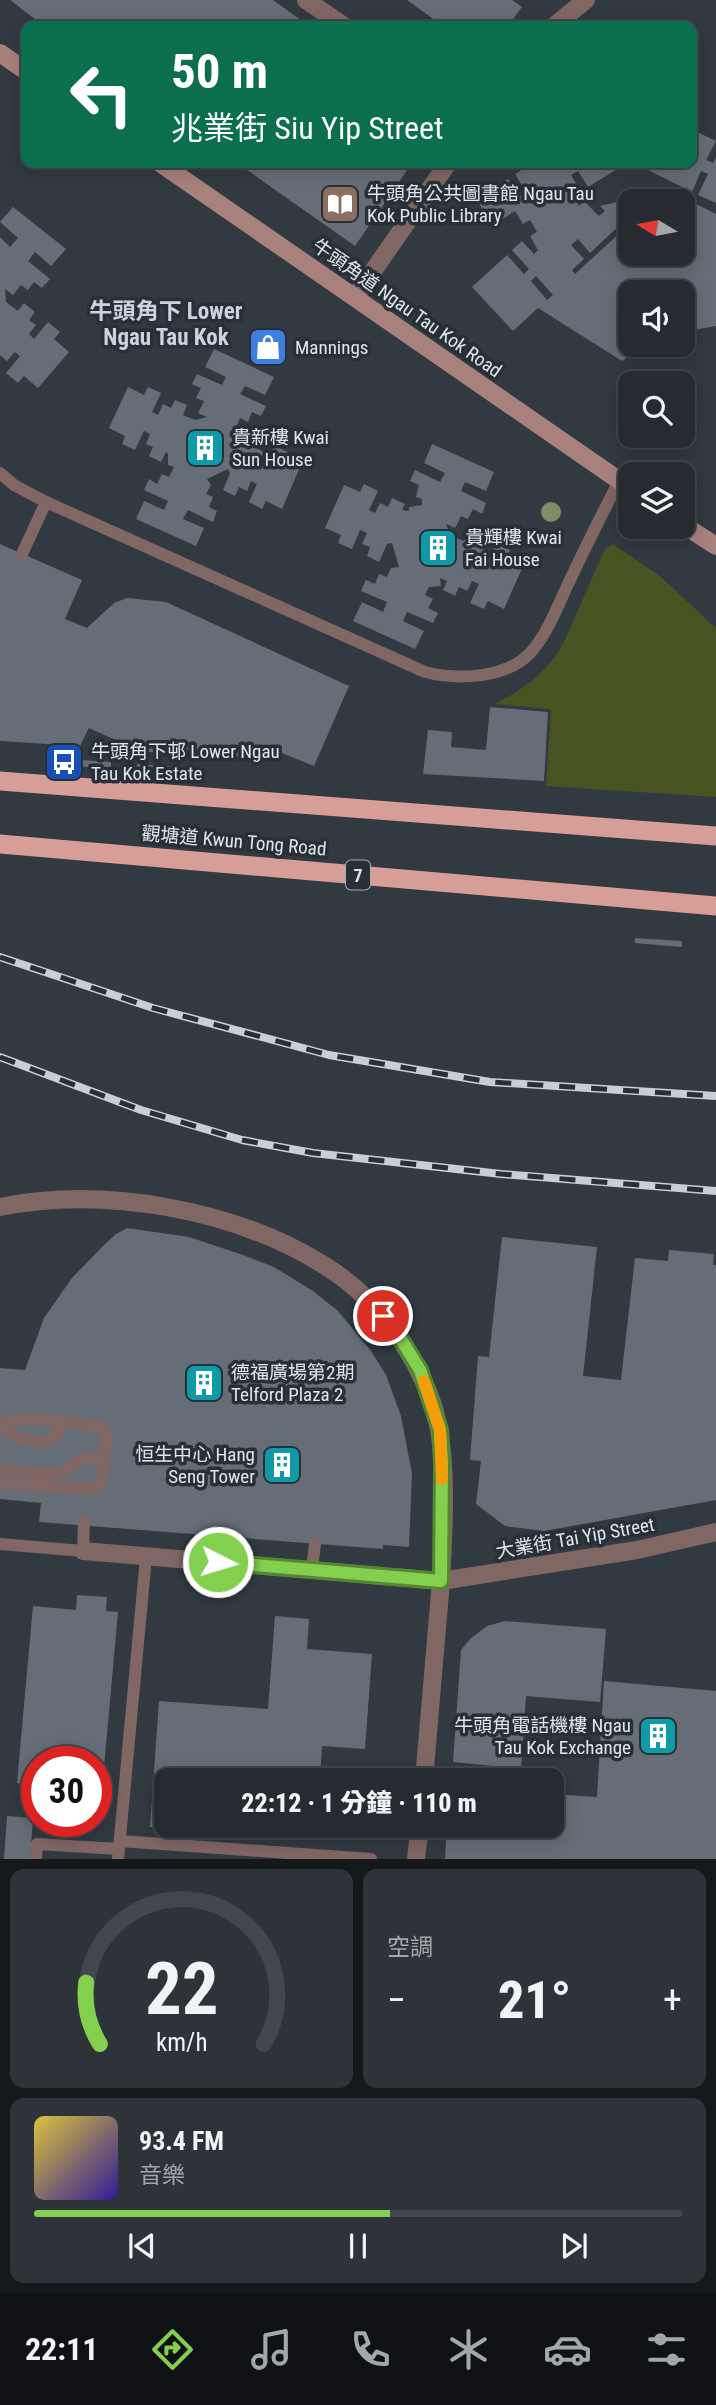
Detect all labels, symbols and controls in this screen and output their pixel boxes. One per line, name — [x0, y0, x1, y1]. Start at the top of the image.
text: 50 m — [171, 43, 268, 100]
icon: left — [56, 49, 147, 140]
text: 兆業街 Siu Yip Street — [171, 109, 443, 147]
place label: 牛頭角公共圖書館 Ngau Tau Kok Public Library — [367, 182, 594, 227]
library icon: 牛頭角公共圖書館 Ngau Tau Kok Public Library — [319, 183, 361, 225]
north arrow — [618, 189, 695, 266]
map controls — [618, 189, 695, 539]
street label: 牛頭角道 Ngau Tau Kok Road — [308, 234, 506, 382]
button: sound — [618, 280, 695, 357]
district label: 牛頭角下 Lower Ngau Tau Kok — [90, 298, 243, 351]
shop icon: Mannings — [247, 326, 289, 368]
place label: Mannings — [295, 336, 368, 359]
button: search — [618, 371, 695, 448]
place label: 貴新樓 Kwai Sun House — [232, 426, 329, 471]
building icon: 貴新樓 Kwai Sun House — [184, 427, 226, 469]
button: layers — [618, 462, 695, 539]
place label: 貴輝樓 Kwai Fai House — [465, 526, 562, 571]
building icon: 貴輝樓 Kwai Fai House — [417, 527, 459, 569]
place label: 牛頭角下邨 Lower Ngau Tau Kok Estate — [91, 740, 280, 785]
bus stop icon: 牛頭角下邨 Lower Ngau Tau Kok Estate — [43, 741, 85, 783]
street label: 觀塘道 Kwun Tong Road — [141, 821, 327, 861]
road number: 7 — [346, 860, 370, 890]
pin — [353, 1286, 413, 1346]
icon: arrive — [364, 1297, 402, 1335]
place label: 德福廣場第2期 Telford Plaza 2 — [231, 1361, 354, 1406]
building icon: 德福廣場第2期 Telford Plaza 2 — [183, 1362, 225, 1404]
place label: 恒生中心 Hang Seng Tower — [135, 1443, 255, 1488]
building icon: 恒生中心 Hang Seng Tower — [261, 1444, 303, 1486]
street label: 大業街 Tai Yip Street — [494, 1513, 656, 1563]
position arrow — [181, 1525, 255, 1599]
place label: 牛頭角電話機樓 Ngau Tau Kok Exchange — [454, 1714, 631, 1759]
building icon: 牛頭角電話機樓 Ngau Tau Kok Exchange — [637, 1715, 679, 1757]
speed limit sign: 30 — [21, 1746, 112, 1837]
text: 22:12 · 1 分鐘 · 110 m — [241, 1788, 477, 1818]
text: 空調 — [387, 1934, 433, 1961]
text: 22 — [145, 1947, 218, 2033]
text: 21° — [498, 1970, 571, 2031]
text: − — [387, 1978, 406, 2022]
text: + — [663, 1978, 682, 2022]
text: km/h — [156, 2028, 207, 2057]
text: 93.4 FM — [139, 2126, 224, 2156]
text: 音樂 — [139, 2162, 185, 2189]
icon: previous — [123, 2227, 161, 2265]
icon: pause — [339, 2227, 377, 2265]
icon: next — [555, 2227, 593, 2265]
icon: directions — [148, 2325, 197, 2374]
icon: music — [247, 2325, 296, 2374]
icon: phone — [346, 2325, 395, 2374]
icon: climate — [444, 2325, 493, 2374]
icon: car — [543, 2325, 592, 2374]
icon: filters — [642, 2325, 691, 2374]
text: 22:11 — [25, 2330, 98, 2368]

